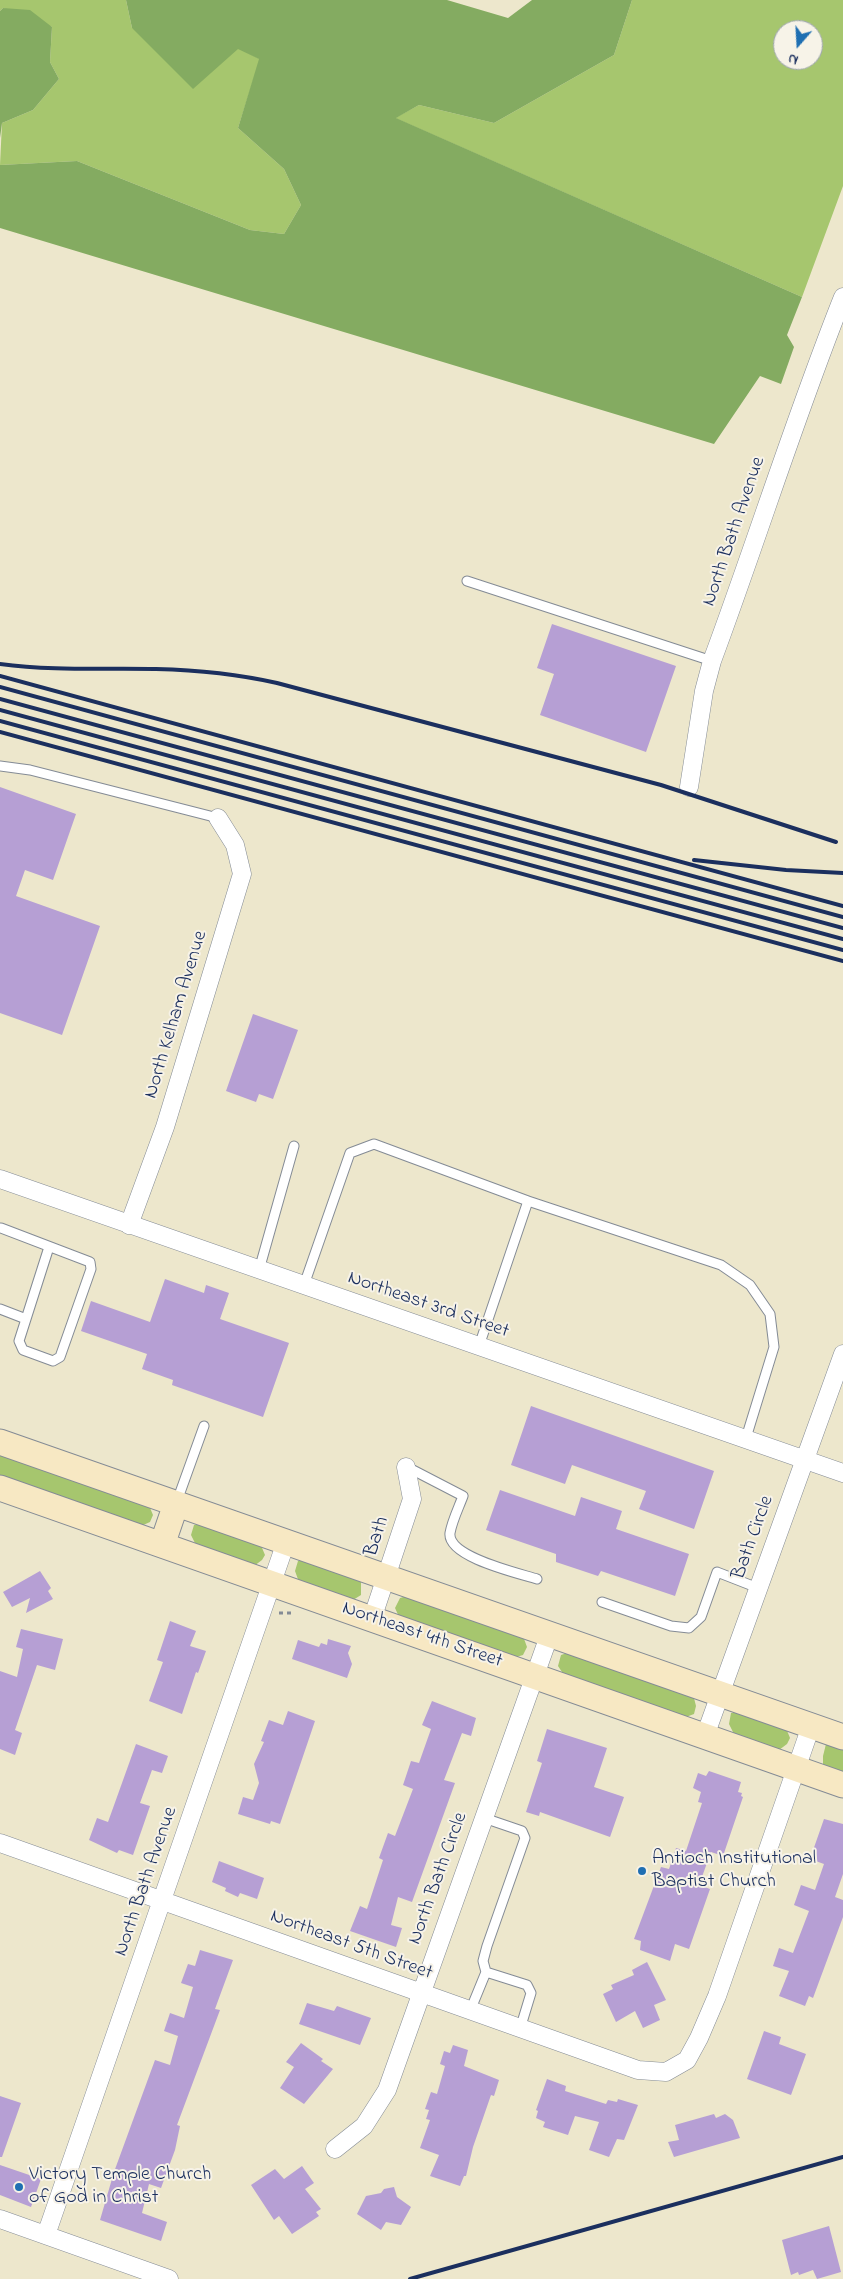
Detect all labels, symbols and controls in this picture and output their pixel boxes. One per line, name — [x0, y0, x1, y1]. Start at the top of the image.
north arrow — [773, 20, 823, 70]
text: N — [785, 47, 801, 70]
street label: North Bath Avenue — [698, 454, 772, 610]
street label: North Kelham Avenue — [140, 928, 214, 1102]
street label: Northeast 3rd Street — [344, 1267, 512, 1345]
street label: Bath Circle — [728, 1493, 780, 1583]
street label: Bath — [360, 1514, 396, 1560]
street label: Northeast 4th Street — [339, 1597, 505, 1675]
street label: North Bath Avenue — [110, 1804, 184, 1960]
street label: North Bath Circle — [404, 1810, 474, 1948]
place label: Antioch Institutional Baptist Church — [652, 1848, 816, 1895]
marker: Antioch Institutional Baptist Church — [636, 1865, 648, 1877]
street label: Northeast 5th Street — [267, 1905, 435, 1987]
place label: Victory Temple Church of God in Christ — [29, 2164, 211, 2211]
marker: Victory Temple Church of God in Christ — [13, 2181, 25, 2193]

